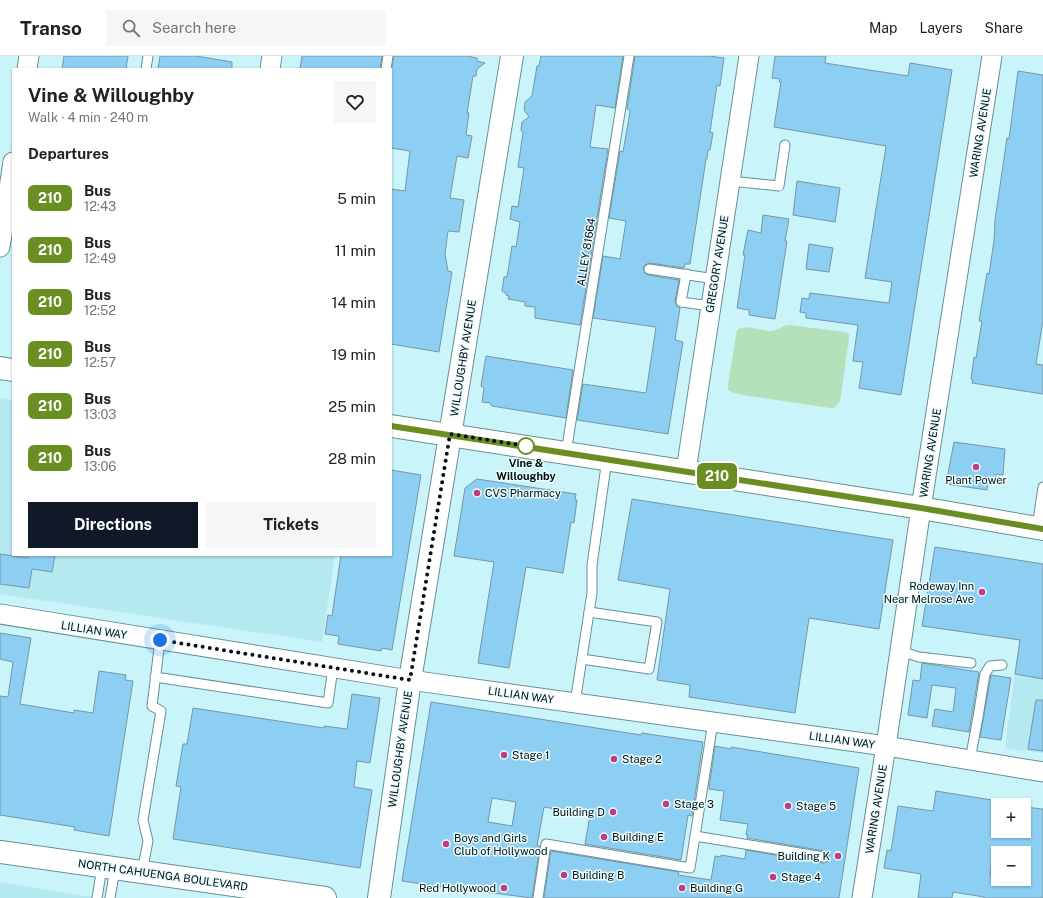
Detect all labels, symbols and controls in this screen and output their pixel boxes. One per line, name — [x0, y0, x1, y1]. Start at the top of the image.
search box — [106, 10, 386, 46]
text: Transo — [20, 17, 82, 39]
icon: search — [120, 17, 142, 39]
text: Search here — [152, 19, 236, 36]
text: Map — [869, 20, 897, 36]
text: Layers — [919, 20, 963, 36]
text: Share — [985, 20, 1023, 36]
button: heart — [334, 81, 376, 123]
text: Vine & Willoughby — [28, 84, 194, 106]
street label: WARING AVENUE — [967, 87, 993, 179]
text: Walk · 4 min · 240 m — [28, 110, 148, 125]
text: Departures — [28, 145, 109, 162]
text: Bus — [84, 182, 111, 199]
text: 210 — [38, 190, 62, 206]
text: 5 min — [337, 190, 376, 207]
text: 12:43 — [84, 199, 116, 214]
street label: GREGORY AVENUE — [703, 214, 731, 314]
street label: ALLEY 81664 — [575, 217, 597, 287]
text: Bus — [84, 234, 111, 251]
text: 210 — [38, 242, 62, 258]
text: 11 min — [335, 242, 376, 259]
text: 12:49 — [84, 251, 116, 266]
text: Bus — [84, 286, 111, 303]
text: 210 — [38, 294, 62, 310]
text: 14 min — [331, 294, 376, 311]
street label: WILLOUGHBY AVENUE — [448, 299, 478, 417]
text: 12:52 — [84, 303, 116, 318]
text: Bus — [84, 338, 111, 355]
text: 210 — [38, 346, 62, 362]
text: 19 min — [331, 346, 376, 363]
text: 12:57 — [84, 355, 116, 370]
text: Bus — [84, 390, 111, 407]
text: 210 — [38, 398, 62, 414]
text: 25 min — [328, 398, 376, 415]
text: 13:03 — [84, 407, 116, 422]
street label: WARING AVENUE — [917, 407, 943, 499]
marker: Vine & Willoughby — [517, 437, 535, 455]
text: Bus — [84, 442, 111, 459]
text: 210 — [38, 450, 62, 466]
text: 28 min — [328, 450, 376, 467]
place label: Vine & Willoughby — [496, 457, 556, 482]
text: 13:06 — [84, 459, 116, 474]
marker: Plant Power — [971, 462, 981, 472]
line badge: 210 — [694, 463, 740, 489]
text: 210 — [705, 468, 729, 484]
place label: Plant Power — [945, 474, 1007, 486]
place label: CVS Pharmacy — [485, 487, 561, 499]
marker: CVS Pharmacy — [472, 488, 482, 498]
button: Directions — [28, 502, 198, 548]
button: Tickets — [206, 502, 376, 548]
place label: Rodeway Inn Near Melrose Ave — [884, 580, 974, 605]
marker: Rodeway Inn Near Melrose Ave — [977, 587, 987, 597]
street label: LILLIAN WAY — [60, 619, 128, 641]
your location — [150, 630, 170, 650]
street label: LILLIAN WAY — [487, 684, 555, 706]
street label: WILLOUGHBY AVENUE — [386, 690, 414, 808]
street label: LILLIAN WAY — [808, 729, 876, 751]
place label: Stage 1 — [512, 749, 549, 761]
marker: Stage 1 — [499, 750, 509, 760]
place label: Stage 2 — [622, 753, 662, 765]
marker: Stage 2 — [609, 754, 619, 764]
street label: WARING AVENUE — [863, 763, 889, 855]
place label: Stage 3 — [674, 798, 714, 810]
map controls — [991, 798, 1031, 886]
button: + — [991, 798, 1031, 838]
marker: Stage 3 — [661, 799, 671, 809]
place label: Stage 5 — [796, 800, 836, 812]
marker: Stage 5 — [783, 801, 793, 811]
place label: Building D — [552, 806, 605, 818]
marker: Building D — [608, 807, 618, 817]
place label: Building E — [612, 831, 664, 843]
place label: Boys and Girls Club of Hollywood — [454, 832, 548, 857]
marker: Building E — [599, 832, 609, 842]
marker: Boys and Girls Club of Hollywood — [441, 839, 451, 849]
button: − — [991, 846, 1031, 886]
place label: Building K — [778, 850, 830, 862]
marker: Building K — [833, 851, 843, 861]
street label: NORTH CAHUENGA BOULEVARD — [77, 857, 249, 893]
place label: Building B — [572, 869, 624, 881]
marker: Building B — [559, 870, 569, 880]
place label: Stage 4 — [781, 871, 821, 883]
marker: Stage 4 — [768, 872, 778, 882]
place label: Red Hollywood — [419, 882, 496, 894]
place label: Building G — [690, 882, 743, 894]
marker: Red Hollywood — [499, 883, 509, 893]
marker: Building G — [677, 883, 687, 893]

